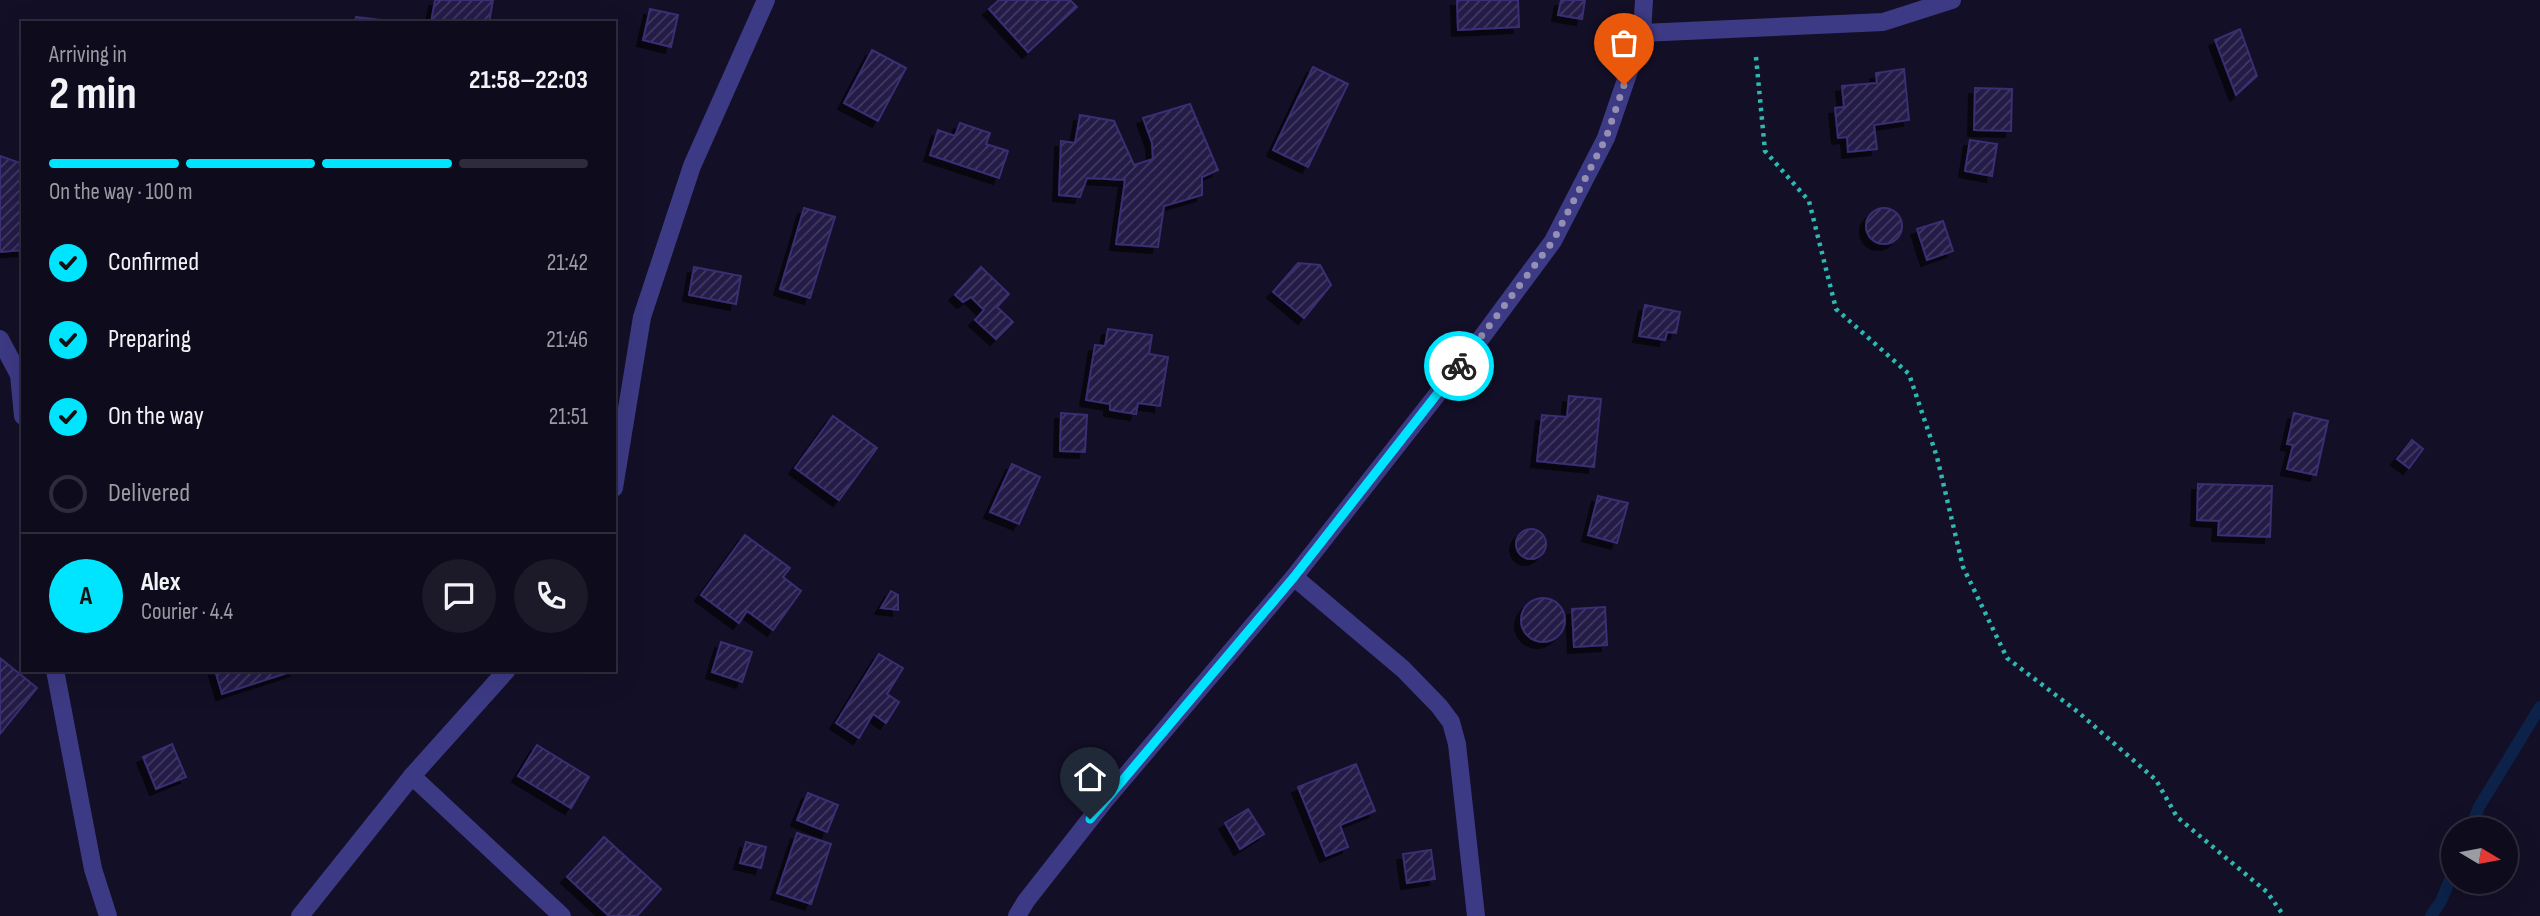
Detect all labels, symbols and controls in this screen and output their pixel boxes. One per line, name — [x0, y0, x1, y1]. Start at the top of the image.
pin — [1594, 13, 1654, 85]
icon: bag — [1605, 24, 1643, 62]
text: Arriving in — [49, 41, 127, 69]
text: 21:58–22:03 — [469, 65, 588, 96]
text: 2 min — [49, 67, 137, 122]
text: On the way · 100 m — [49, 178, 193, 206]
icon: check — [49, 244, 87, 282]
text: Confirmed — [108, 247, 199, 278]
text: 21:42 — [547, 249, 588, 277]
icon: check — [49, 321, 87, 359]
text: Preparing — [108, 324, 191, 355]
text: 21:46 — [546, 326, 588, 354]
courier — [1424, 331, 1494, 401]
icon: bike — [1440, 347, 1478, 385]
icon: check — [49, 398, 87, 436]
text: On the way — [108, 401, 204, 432]
text: 21:51 — [549, 403, 588, 431]
text: Delivered — [108, 478, 190, 509]
button: chat — [422, 559, 496, 633]
button: phone — [514, 559, 588, 633]
text: Alex — [141, 567, 181, 598]
text: A — [80, 581, 92, 612]
text: Courier · 4.4 — [141, 598, 233, 626]
pin — [1060, 747, 1120, 819]
icon: home — [1071, 758, 1109, 796]
north arrow — [2441, 817, 2518, 894]
map controls — [2441, 817, 2518, 894]

